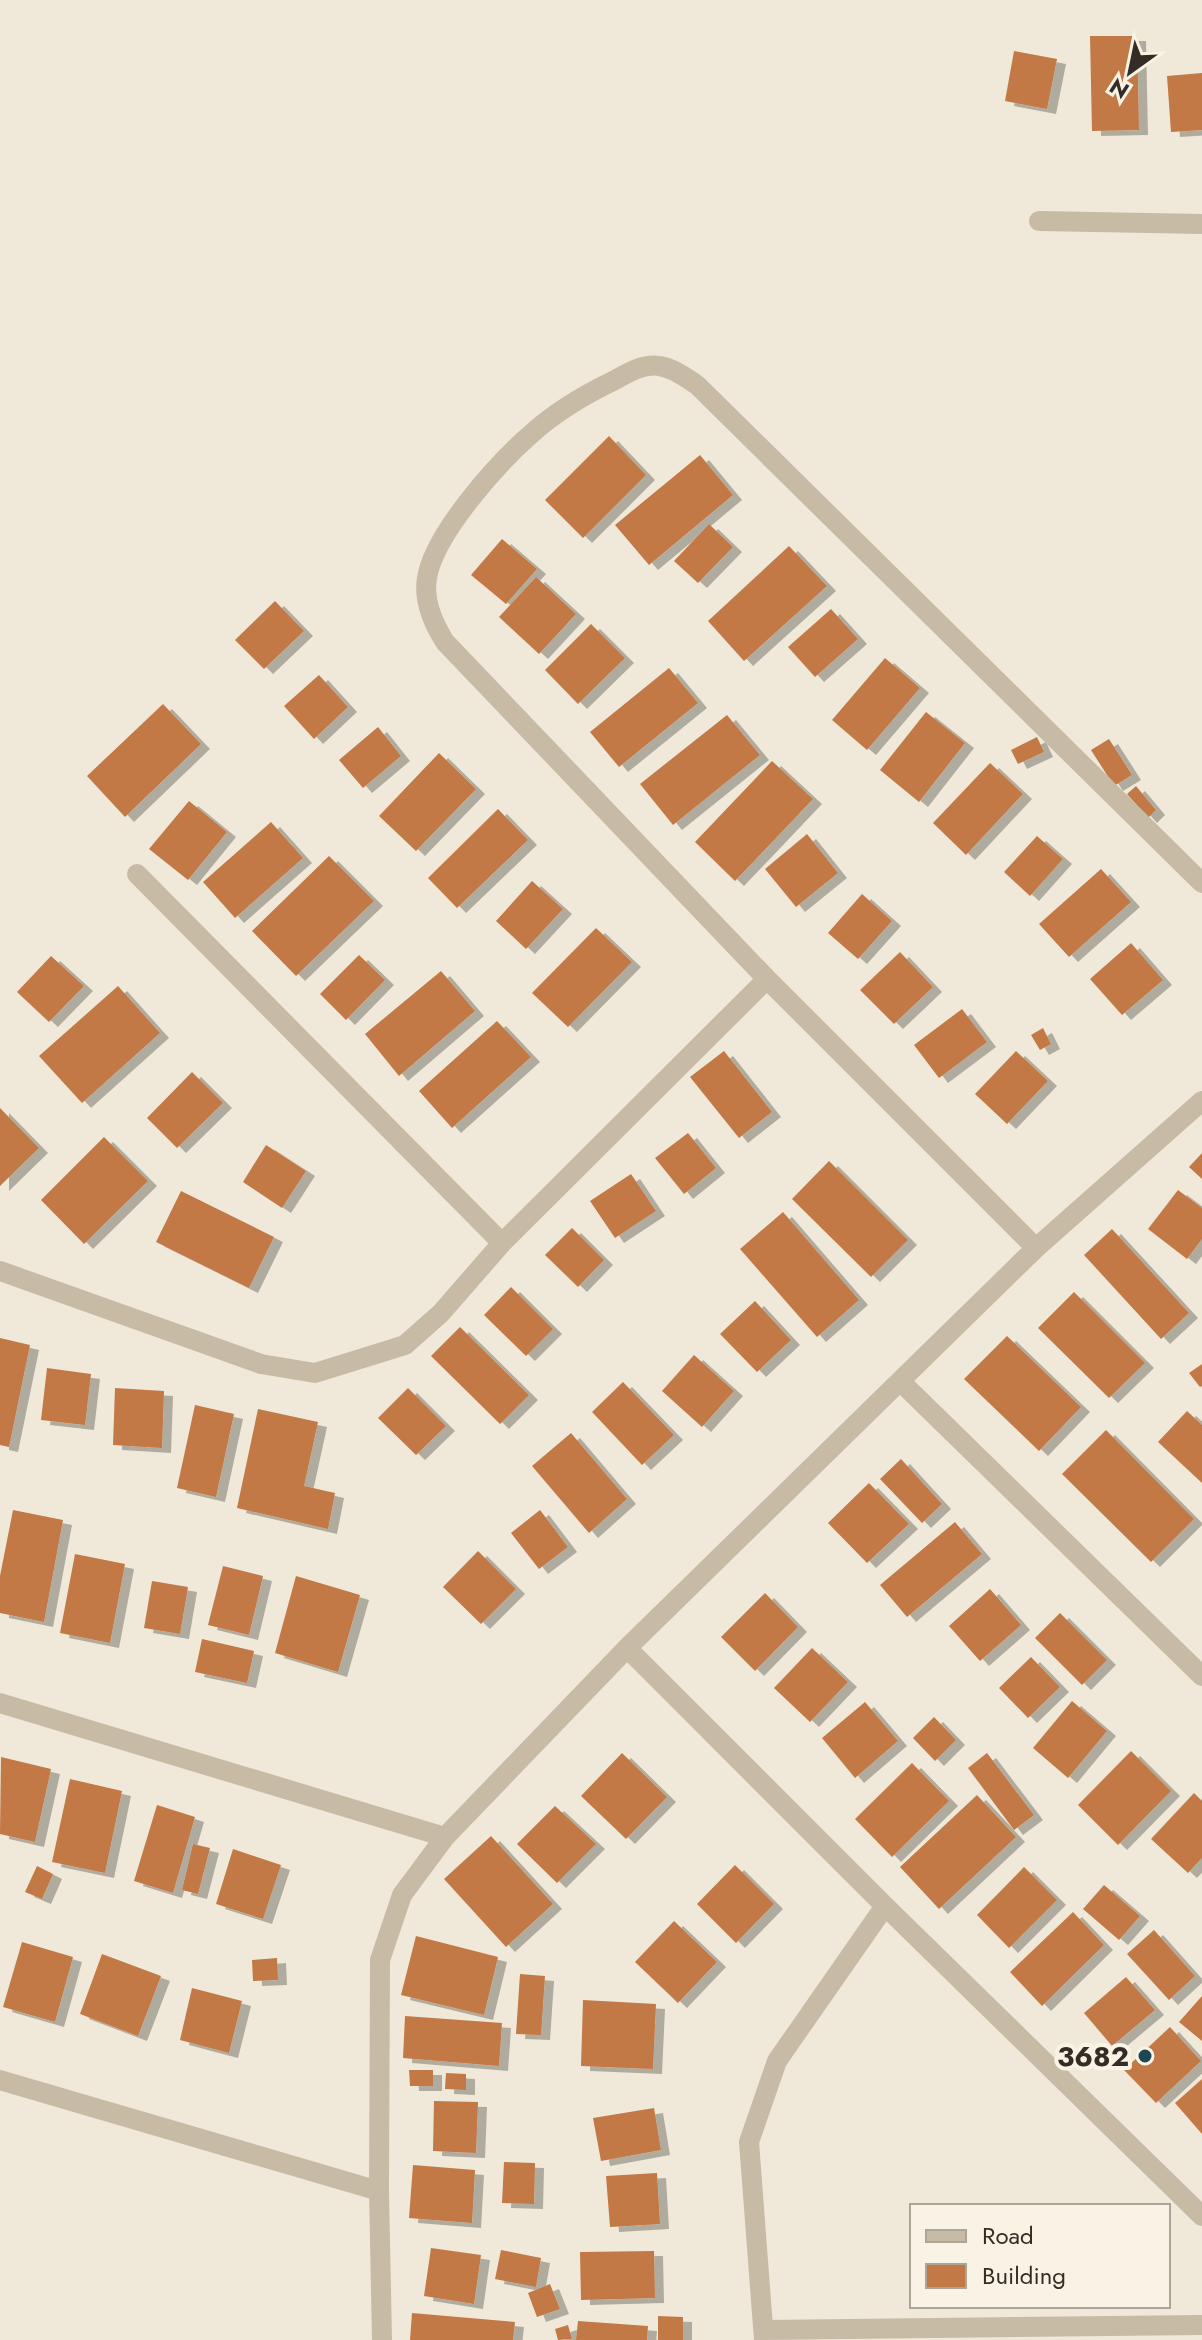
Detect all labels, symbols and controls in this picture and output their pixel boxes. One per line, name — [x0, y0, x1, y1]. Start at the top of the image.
north arrow — [1090, 32, 1170, 112]
text: N — [1103, 71, 1135, 107]
place label: 3682 — [1057, 2036, 1129, 2077]
marker: 3682 — [1136, 2047, 1154, 2065]
legend — [910, 2204, 1170, 2308]
text: Road — [982, 2218, 1034, 2253]
text: Building — [982, 2258, 1066, 2293]

